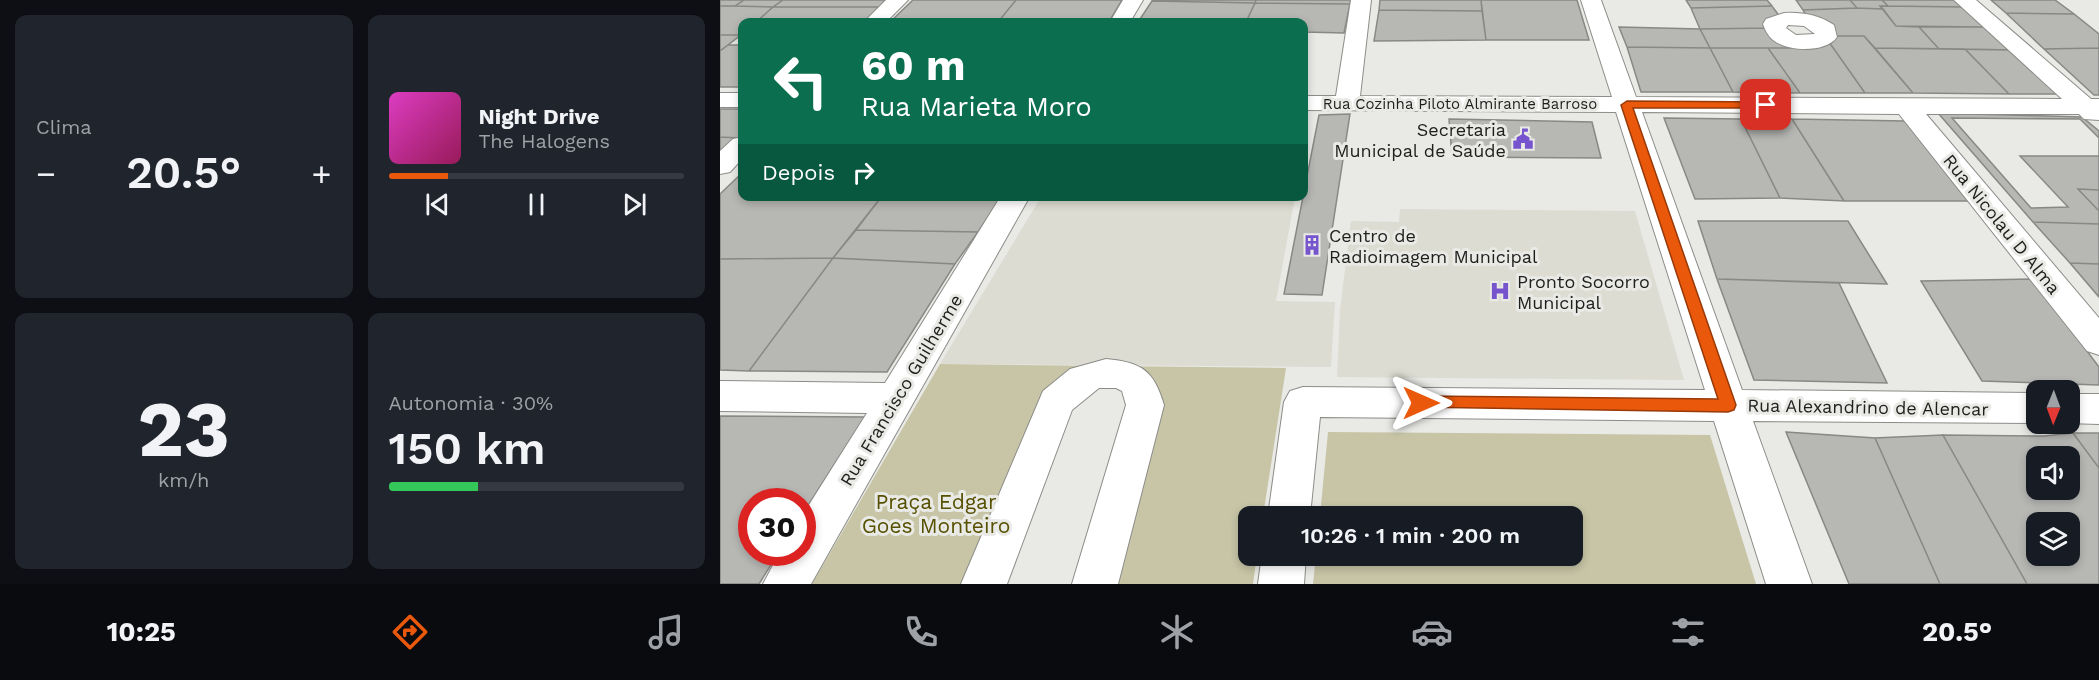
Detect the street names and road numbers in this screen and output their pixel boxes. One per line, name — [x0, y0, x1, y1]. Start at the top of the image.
street label: Rua Cozinha Piloto Almirante Barroso — [1323, 95, 1597, 113]
street label: Rua Nicolau D Alma — [1939, 150, 2065, 298]
street label: Rua Francisco Guilherme — [835, 290, 967, 490]
street label: Rua Alexandrino de Alencar — [1747, 394, 1989, 420]

